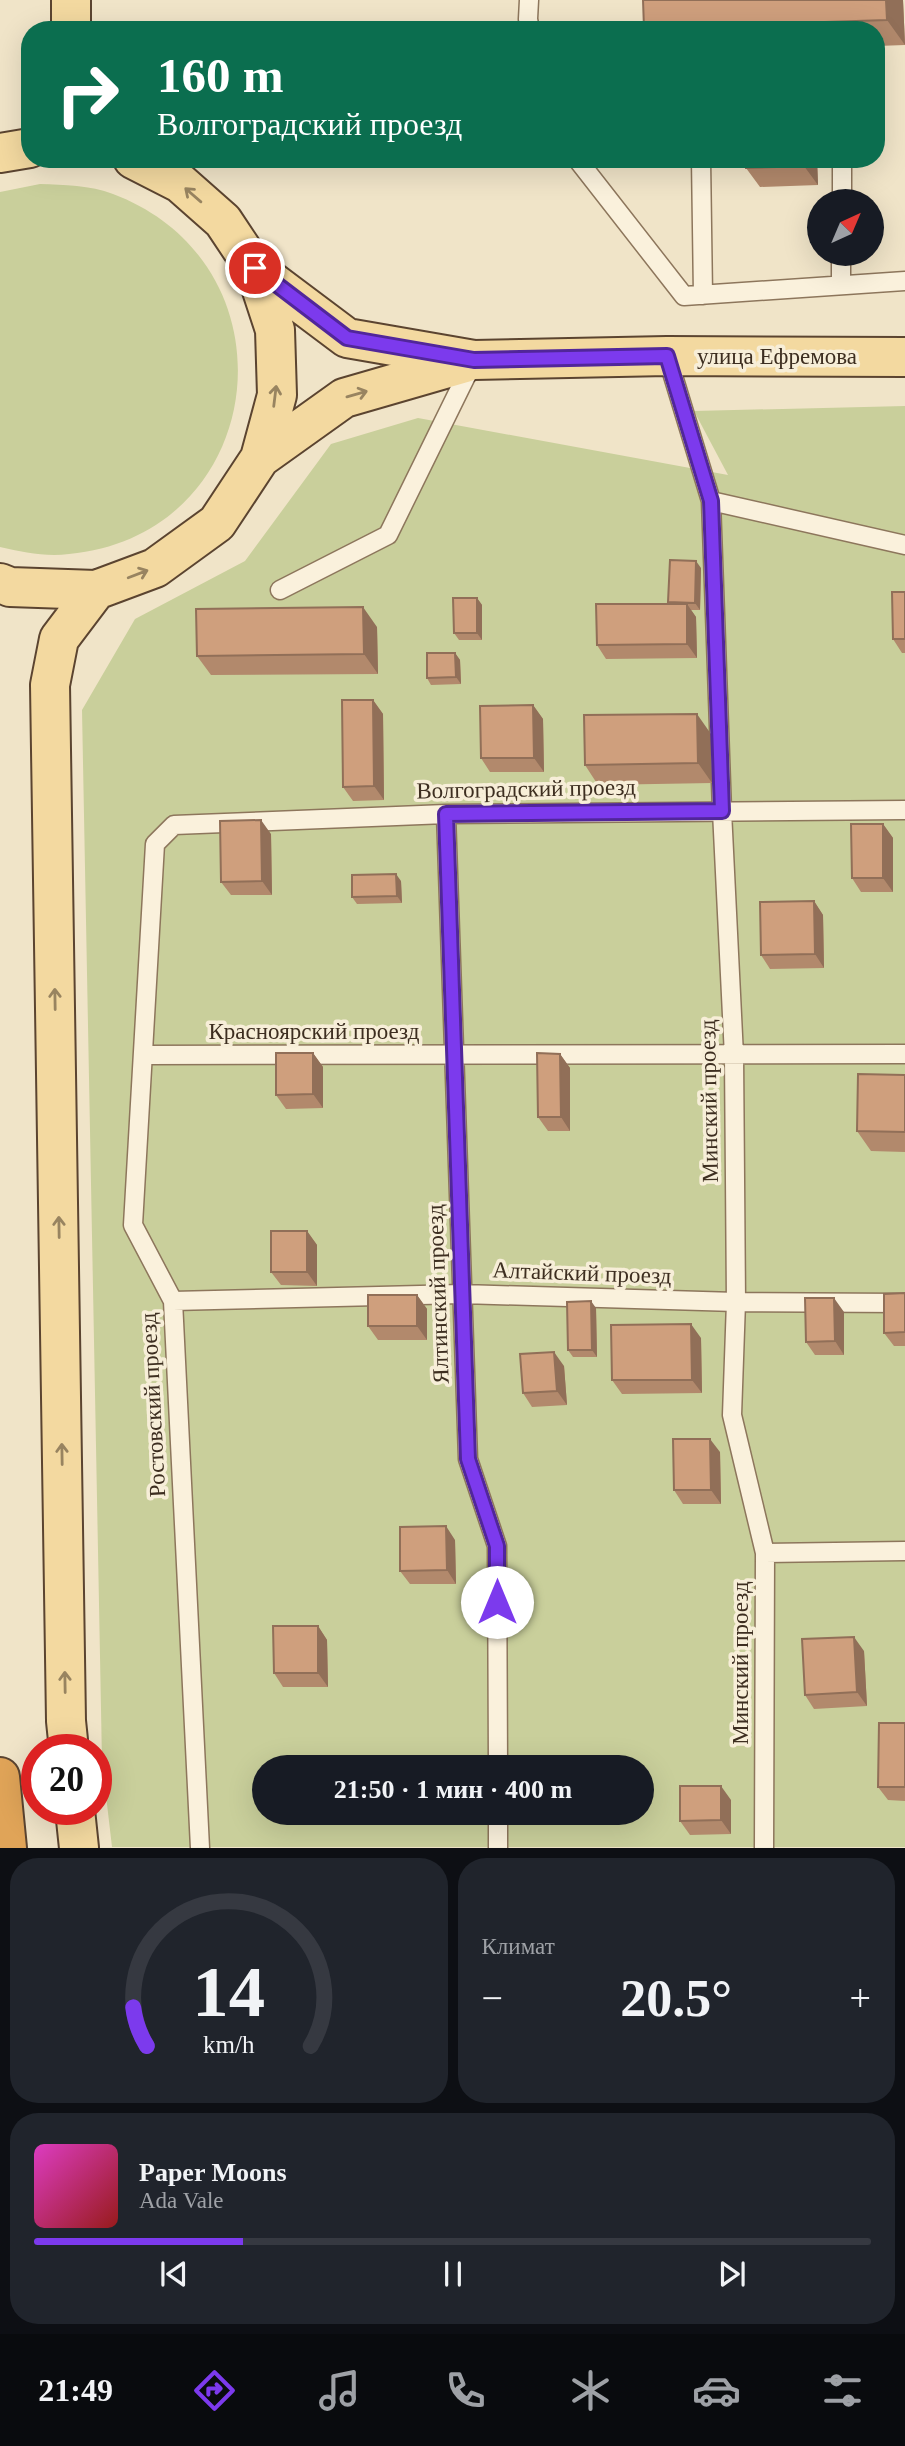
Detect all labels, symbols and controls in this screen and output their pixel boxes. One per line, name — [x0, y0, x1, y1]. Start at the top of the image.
text: 160 m — [157, 48, 284, 103]
icon: right — [42, 49, 133, 140]
text: Волгоградский проезд — [157, 106, 462, 142]
one-way arrow — [185, 187, 203, 203]
north arrow — [807, 189, 884, 266]
map controls — [807, 189, 884, 266]
pin — [225, 238, 285, 298]
icon: arrive — [236, 249, 274, 287]
street label: улица Ефремова — [697, 344, 857, 369]
one-way arrow — [269, 385, 282, 408]
one-way arrow — [346, 387, 368, 400]
one-way arrow — [127, 567, 148, 580]
street label: Волгоградский проезд — [416, 775, 636, 803]
one-way arrow — [48, 988, 62, 1011]
street label: Красноярский проезд — [209, 1019, 420, 1044]
street label: Минский проезд — [695, 1019, 723, 1183]
street label: Ялтинский проезд — [422, 1203, 454, 1384]
one-way arrow — [52, 1216, 65, 1239]
street label: Алтайский проезд — [492, 1257, 672, 1289]
street label: Ростовский проезд — [136, 1312, 170, 1498]
one-way arrow — [55, 1443, 69, 1466]
position arrow — [460, 1565, 534, 1639]
street label: Минский проезд — [728, 1581, 753, 1745]
one-way arrow — [59, 1671, 72, 1694]
speed limit sign: 20 — [21, 1734, 112, 1825]
text: 21:50 · 1 мин · 400 m — [334, 1775, 572, 1804]
text: Климат — [482, 1934, 555, 1959]
text: 14 — [192, 1952, 265, 2033]
text: 20.5° — [620, 1970, 732, 2027]
text: − — [482, 1977, 503, 2019]
text: + — [850, 1977, 871, 2019]
text: km/h — [203, 2031, 255, 2058]
text: Paper Moons — [139, 2158, 287, 2187]
text: Ada Vale — [139, 2188, 224, 2213]
icon: previous — [155, 2255, 193, 2293]
icon: pause — [434, 2255, 472, 2293]
icon: next — [713, 2255, 751, 2293]
icon: directions — [190, 2366, 239, 2415]
icon: music — [315, 2366, 364, 2415]
icon: phone — [441, 2366, 490, 2415]
icon: climate — [566, 2366, 615, 2415]
icon: car — [692, 2366, 741, 2415]
icon: filters — [818, 2366, 867, 2415]
text: 21:49 — [38, 2372, 113, 2408]

